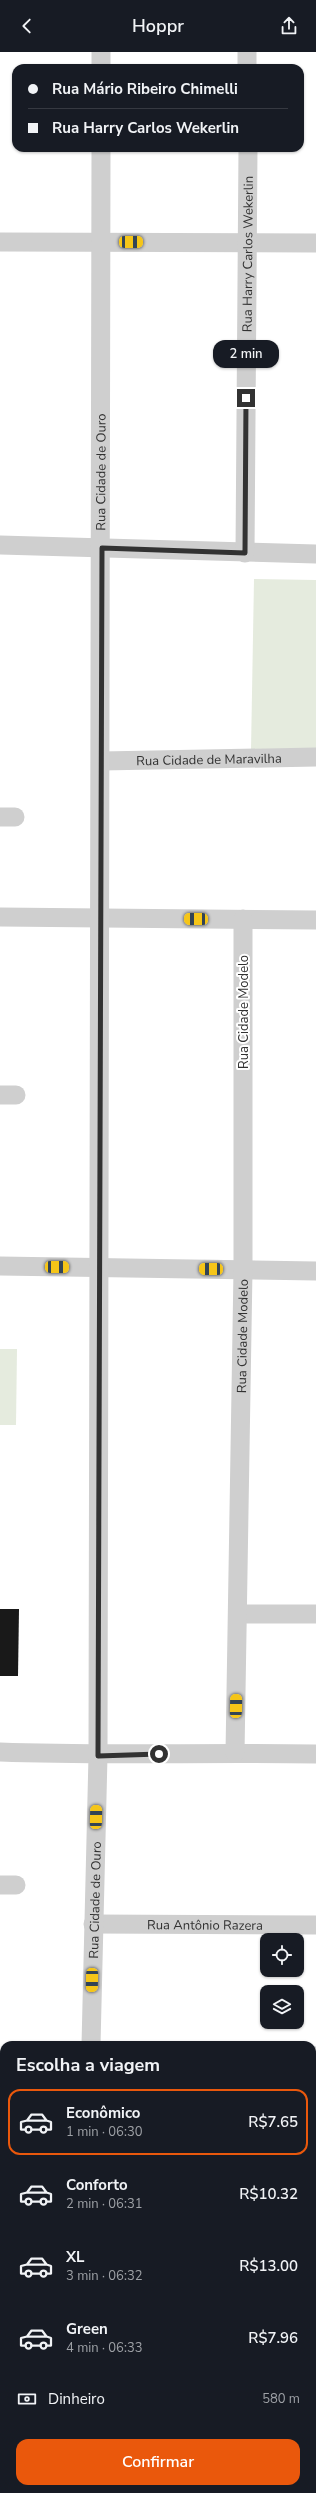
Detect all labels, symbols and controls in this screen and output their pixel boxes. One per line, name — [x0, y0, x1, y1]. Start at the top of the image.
text: Hoppr — [132, 14, 184, 38]
icon: back — [16, 15, 38, 37]
icon: share — [278, 15, 300, 37]
text: Rua Mário Ribeiro Chimelli — [52, 79, 238, 99]
text: Rua Harry Carlos Wekerlin — [52, 118, 239, 138]
street label: Rua Harry Carlos Wekerlin — [239, 176, 258, 332]
car — [119, 236, 143, 248]
callout: 2 min — [213, 340, 279, 368]
text: 2 min — [229, 345, 263, 363]
route end — [237, 389, 255, 407]
street label: Rua Cidade de Ouro — [92, 413, 111, 531]
street label: Rua Cidade de Maravilha — [136, 750, 282, 770]
car — [184, 913, 208, 925]
street label: Rua Cidade Modelo — [235, 955, 253, 1069]
car — [45, 1261, 69, 1273]
car — [199, 1263, 223, 1275]
street label: Rua Cidade Modelo — [233, 1279, 253, 1393]
car — [230, 1694, 242, 1718]
route start — [150, 1745, 168, 1763]
car — [90, 1805, 102, 1829]
street label: Rua Cidade de Ouro — [85, 1841, 106, 1959]
street label: Rua Antônio Razera — [147, 1916, 263, 1935]
map controls — [260, 1933, 304, 2029]
button: locate — [260, 1933, 304, 1977]
car — [86, 1968, 98, 1992]
button: layers — [260, 1985, 304, 2029]
text: Escolha a viagem — [16, 2053, 160, 2077]
text: Econômico — [66, 2103, 140, 2123]
icon: car — [18, 2104, 54, 2140]
text: R$7.65 — [248, 2112, 298, 2132]
text: 1 min · 06:30 — [66, 2123, 142, 2141]
text: Conforto — [66, 2175, 128, 2195]
icon: car — [18, 2176, 54, 2212]
text: R$10.32 — [239, 2184, 298, 2204]
text: 2 min · 06:31 — [66, 2195, 142, 2213]
text: XL — [66, 2247, 85, 2267]
icon: car — [18, 2248, 54, 2284]
text: R$13.00 — [239, 2256, 298, 2276]
text: 3 min · 06:32 — [66, 2267, 142, 2285]
text: Green — [66, 2319, 108, 2339]
icon: car — [18, 2320, 54, 2356]
text: R$7.96 — [248, 2328, 298, 2348]
text: 4 min · 06:33 — [66, 2339, 142, 2357]
icon: cash — [16, 2388, 38, 2410]
text: Dinheiro — [48, 2389, 105, 2409]
text: 580 m — [262, 2390, 300, 2408]
button: Confirmar — [16, 2439, 300, 2485]

